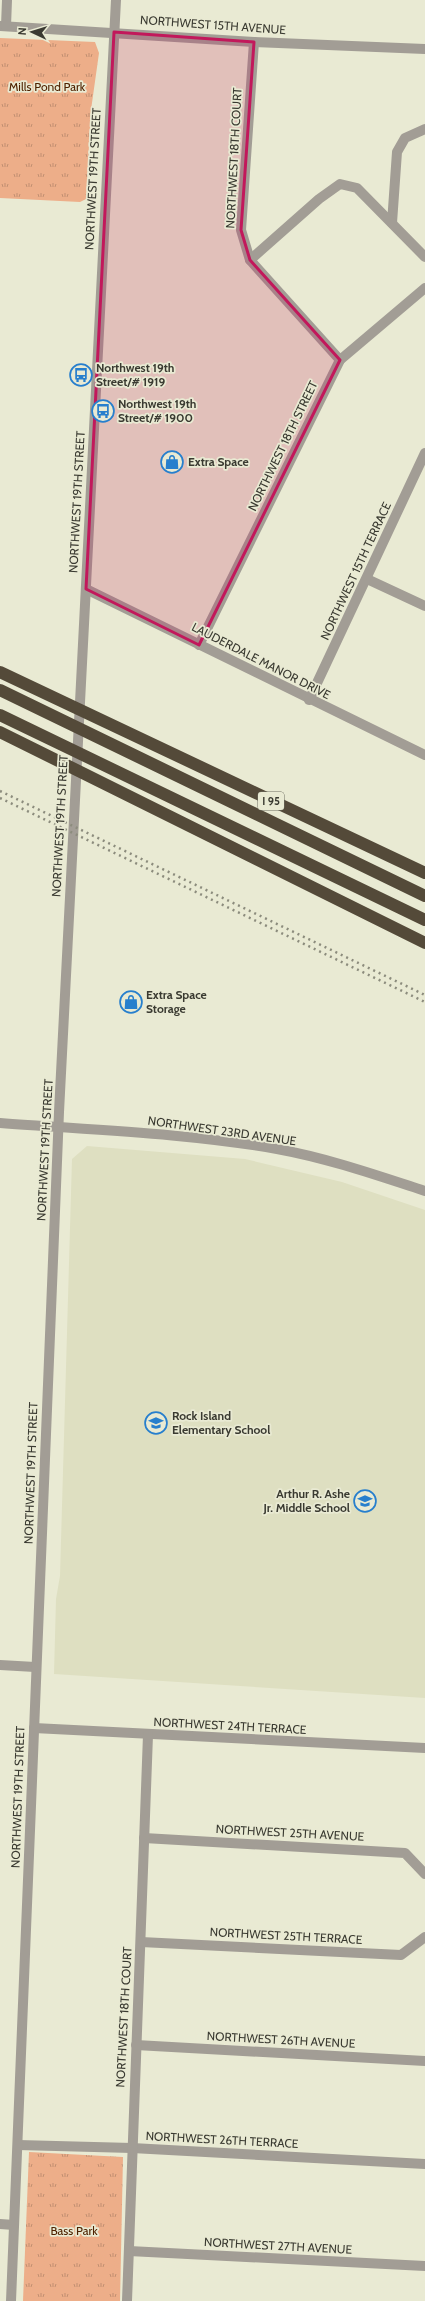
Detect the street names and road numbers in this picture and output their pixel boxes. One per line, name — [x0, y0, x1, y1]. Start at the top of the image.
street label: NORTHWEST 15TH AVENUE — [140, 12, 287, 37]
street label: NORTHWEST 18TH COURT — [222, 87, 245, 229]
street label: NORTHWEST 19TH STREET — [81, 107, 104, 250]
street label: NORTHWEST 18TH STREET — [245, 378, 321, 513]
street label: NORTHWEST 19TH STREET — [65, 430, 88, 573]
street label: NORTHWEST 15TH TERRACE — [317, 499, 394, 642]
street label: LAUDERDALE MANOR DRIVE — [189, 619, 333, 702]
street label: NORTHWEST 19TH STREET — [48, 754, 71, 897]
road number: I 95 — [258, 792, 284, 810]
street label: NORTHWEST 19TH STREET — [33, 1078, 56, 1221]
street label: NORTHWEST 23RD AVENUE — [147, 1113, 298, 1148]
street label: NORTHWEST 19TH STREET — [21, 1401, 41, 1544]
street label: NORTHWEST 24TH TERRACE — [153, 1714, 307, 1737]
street label: NORTHWEST 19TH STREET — [8, 1725, 28, 1868]
street label: NORTHWEST 25TH AVENUE — [215, 1821, 365, 1844]
street label: NORTHWEST 25TH TERRACE — [209, 1924, 363, 1947]
street label: NORTHWEST 18TH COURT — [112, 1946, 135, 2088]
street label: NORTHWEST 26TH AVENUE — [206, 2028, 356, 2051]
street label: NORTHWEST 26TH TERRACE — [145, 2128, 299, 2151]
street label: NORTHWEST 27TH AVENUE — [204, 2234, 353, 2257]

